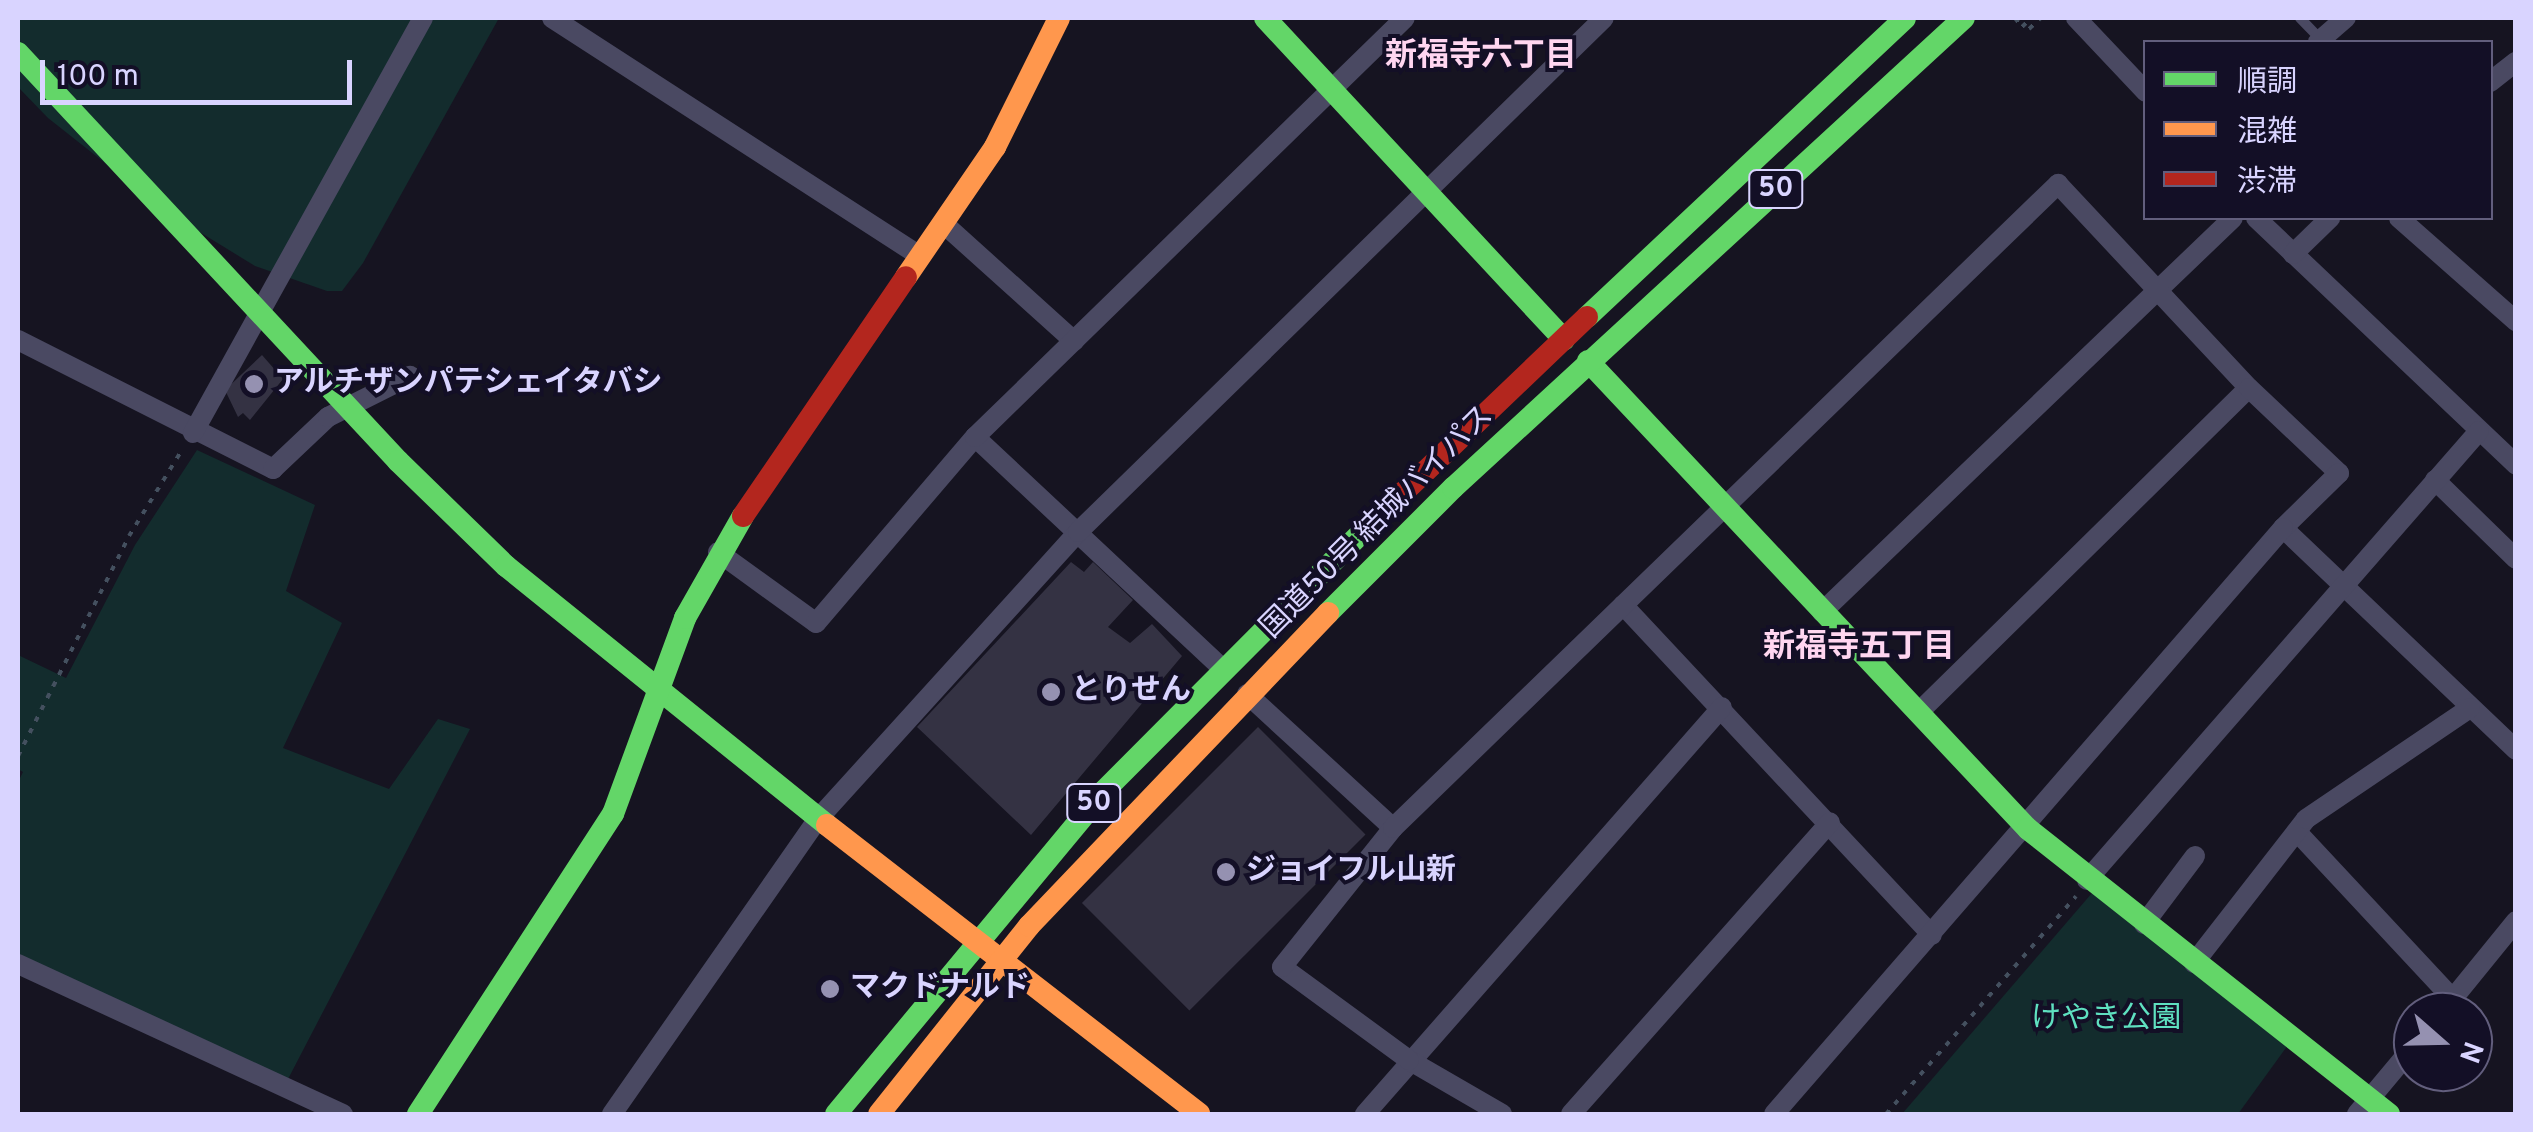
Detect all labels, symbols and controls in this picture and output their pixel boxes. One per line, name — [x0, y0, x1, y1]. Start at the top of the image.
district label: 新福寺六丁目 — [1385, 38, 1577, 76]
scale bar — [45, 40, 358, 102]
legend — [2143, 40, 2493, 220]
text: 100 m — [57, 59, 139, 96]
text: 順調 — [2237, 65, 2297, 102]
text: 混雑 — [2237, 115, 2297, 152]
text: 渋滞 — [2237, 165, 2297, 202]
road number: 50 — [1746, 166, 1806, 212]
place label: アルチザンパテシェイタバシ — [274, 366, 664, 402]
marker: アルチザンパテシェイタバシ — [243, 373, 265, 395]
street label: 国道50号 結城バイパス — [1254, 399, 1502, 647]
district label: 新福寺五丁目 — [1763, 629, 1955, 667]
place label: とりせん — [1071, 674, 1191, 710]
marker: とりせん — [1040, 681, 1062, 703]
road number: 50 — [1064, 780, 1124, 826]
place label: ジョイフル山新 — [1246, 854, 1456, 890]
marker: ジョイフル山新 — [1215, 861, 1237, 883]
place label: マクドナルド — [850, 971, 1030, 1007]
marker: マクドナルド — [819, 978, 841, 1000]
north arrow — [2393, 992, 2493, 1092]
park label: けやき公園 — [2031, 1002, 2181, 1038]
text: N — [2449, 1036, 2490, 1067]

